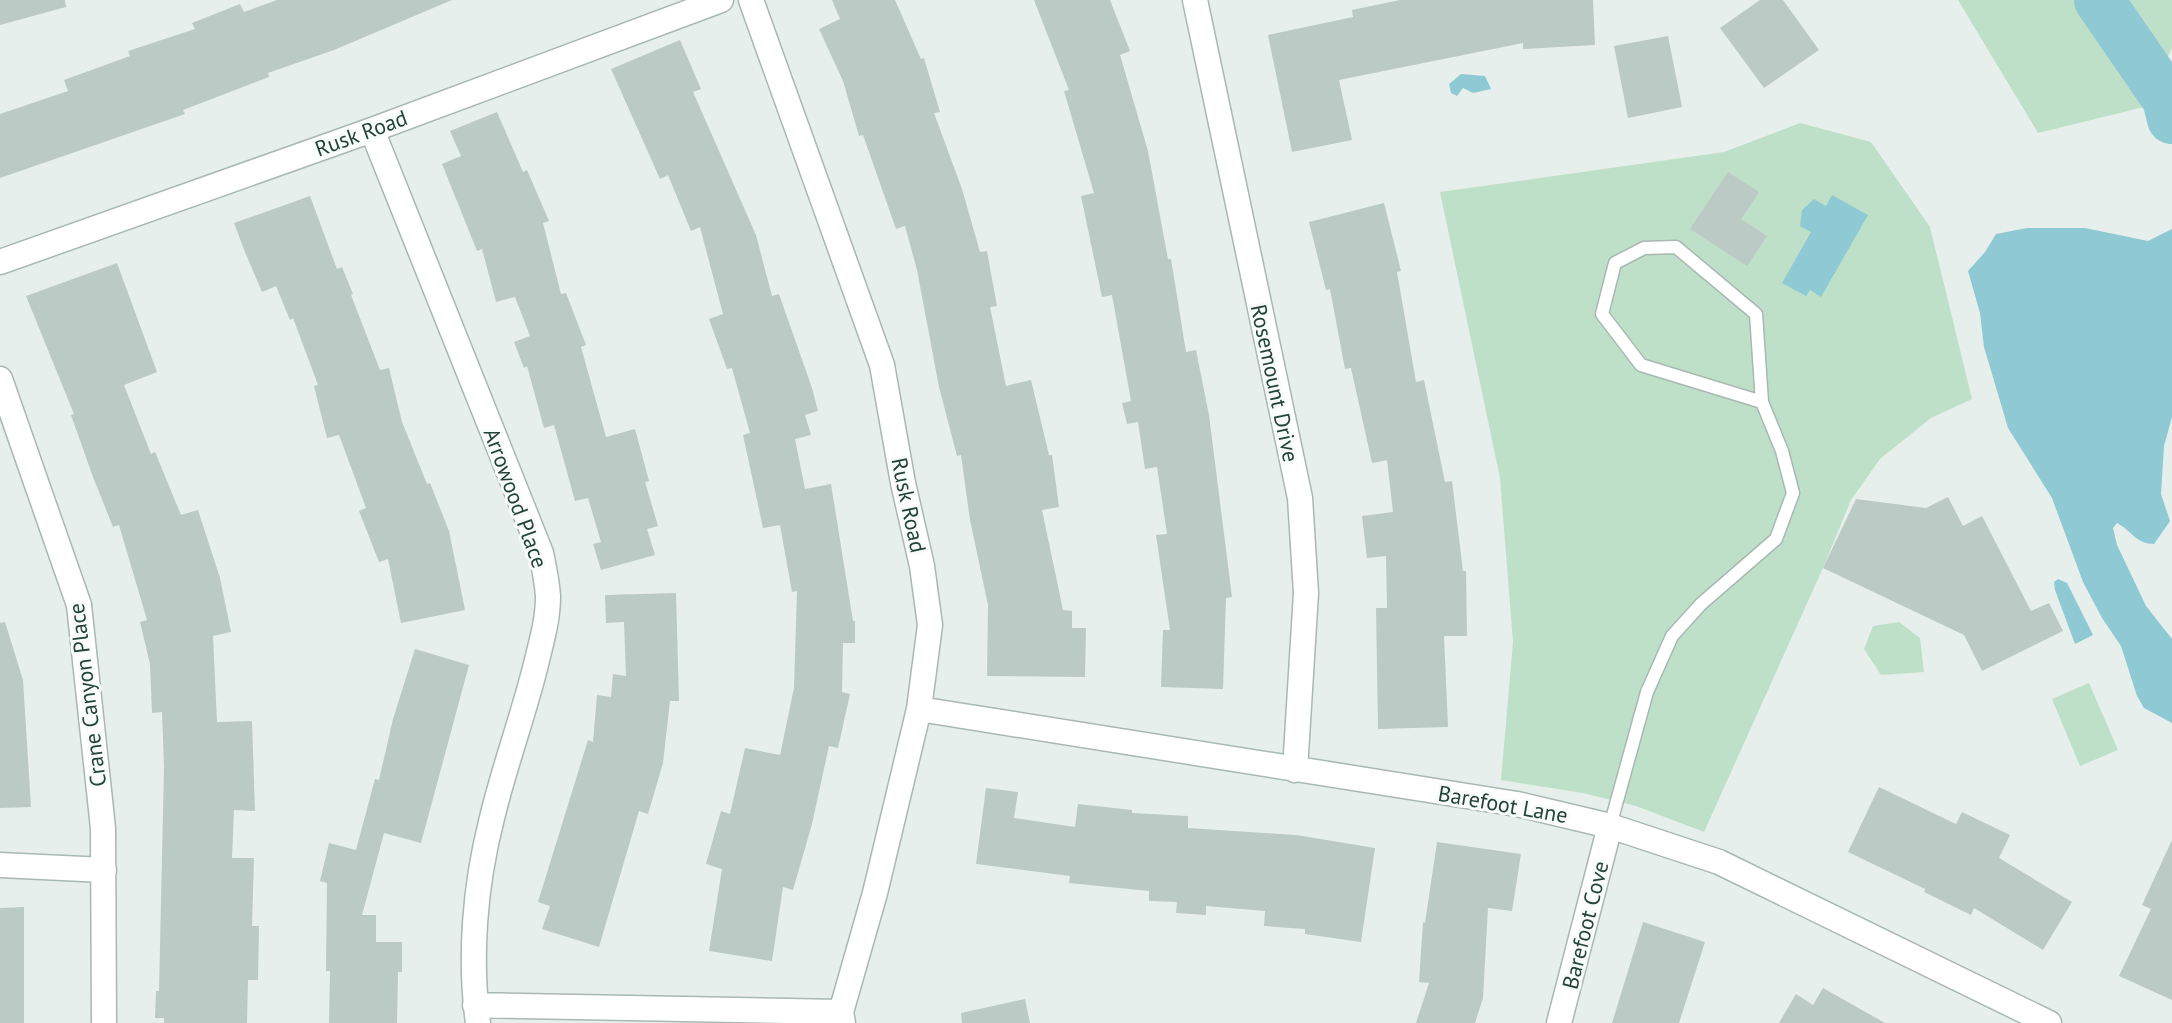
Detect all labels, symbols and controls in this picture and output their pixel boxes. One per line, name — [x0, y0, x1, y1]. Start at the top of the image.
street label: Rusk Road — [311, 103, 411, 163]
street label: Rosemount Drive — [1245, 302, 1305, 464]
street label: Arrowood Place — [478, 424, 554, 572]
street label: Rusk Road — [885, 455, 933, 555]
street label: Crane Canyon Place — [62, 602, 112, 788]
street label: Barefoot Lane — [1436, 779, 1570, 829]
street label: Barefoot Cove — [1556, 858, 1614, 992]

